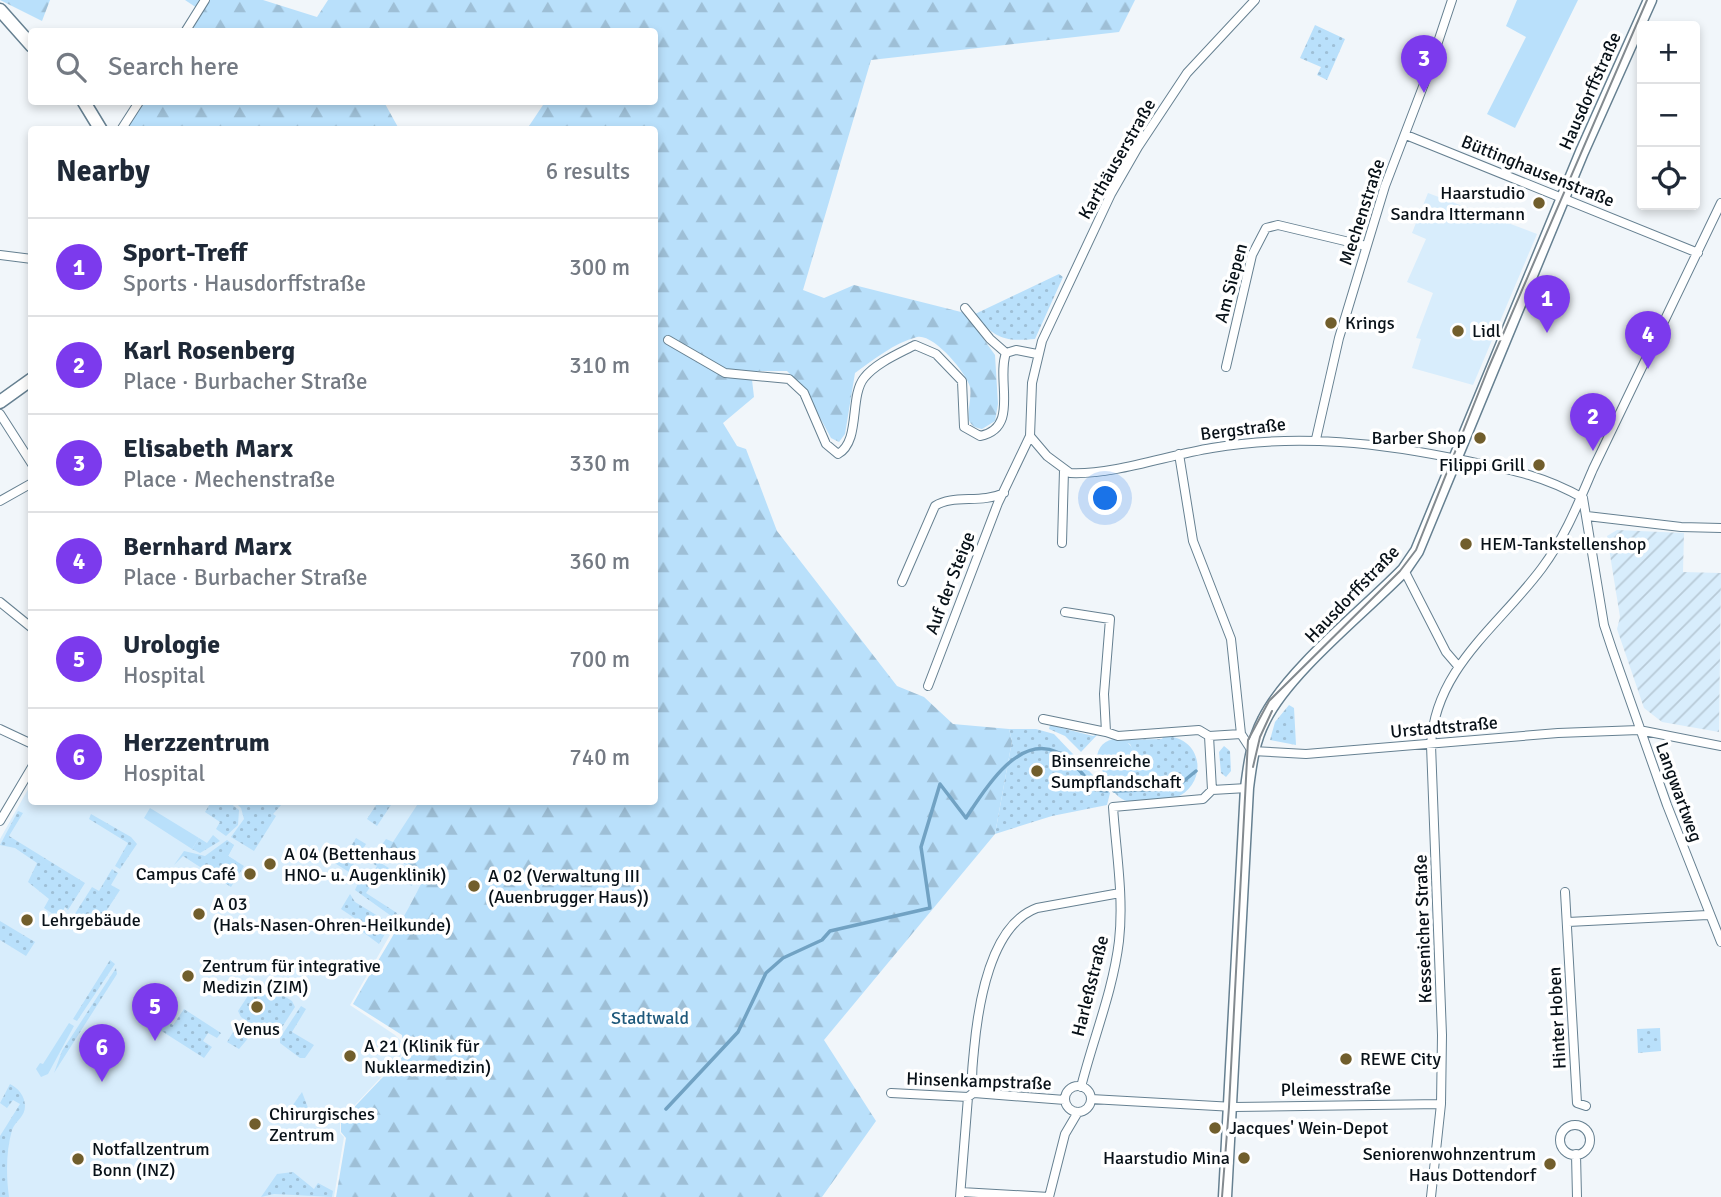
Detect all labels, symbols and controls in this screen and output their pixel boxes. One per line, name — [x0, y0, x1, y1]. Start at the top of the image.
map controls — [1637, 21, 1700, 210]
button: + — [1637, 21, 1700, 84]
search box — [28, 28, 658, 105]
street label: Hausdorffstraße — [1554, 29, 1626, 153]
pin: 3 — [1401, 35, 1447, 93]
icon: search — [52, 48, 90, 86]
text: Search here — [108, 51, 239, 83]
button: − — [1637, 84, 1700, 147]
street label: Karthäuserstraße — [1074, 95, 1160, 223]
street label: Büttinghausenstraße — [1458, 130, 1618, 212]
button: locate — [1637, 147, 1700, 210]
text: Nearby — [56, 153, 150, 190]
street label: Mechenstraße — [1334, 156, 1390, 268]
text: 6 results — [546, 157, 630, 186]
place label: Haarstudio Sandra Ittermann — [1390, 182, 1525, 225]
marker: Haarstudio Sandra Ittermann — [1531, 195, 1547, 211]
text: Sport-Treff — [123, 237, 247, 269]
street label: Am Siepen — [1210, 241, 1252, 325]
text: 1 — [73, 253, 85, 282]
text: 300 m — [569, 253, 630, 282]
text: Sports · Hausdorffstraße — [123, 269, 366, 298]
pin: 1 — [1524, 275, 1570, 333]
pin: 4 — [1625, 311, 1671, 369]
place label: Krings — [1345, 312, 1395, 334]
marker: Krings — [1323, 315, 1339, 331]
place label: Lidl — [1472, 320, 1501, 342]
marker: Lidl — [1450, 323, 1466, 339]
text: Karl Rosenberg — [123, 335, 295, 367]
text: 2 — [73, 351, 85, 380]
text: 310 m — [569, 351, 630, 380]
text: Place · Burbacher Straße — [123, 367, 368, 396]
pin: 2 — [1570, 393, 1616, 451]
street label: Bergstraße — [1199, 413, 1287, 445]
place label: Barber Shop — [1372, 427, 1466, 449]
marker: Barber Shop — [1472, 430, 1488, 446]
text: Elisabeth Marx — [123, 433, 293, 465]
text: 3 — [73, 449, 85, 478]
text: 330 m — [569, 449, 630, 478]
place label: Filippi Grill — [1439, 454, 1525, 476]
marker: Filippi Grill — [1531, 457, 1547, 473]
text: Place · Mechenstraße — [123, 465, 335, 494]
your location — [1088, 481, 1122, 515]
street label: Auf der Steige — [920, 528, 980, 638]
text: Bernhard Marx — [123, 531, 292, 563]
place label: HEM-Tankstellenshop — [1480, 533, 1646, 555]
marker: HEM-Tankstellenshop — [1458, 536, 1474, 552]
street label: Hausdorffstraße — [1300, 541, 1404, 647]
text: 4 — [73, 547, 85, 576]
text: 360 m — [569, 547, 630, 576]
text: Place · Burbacher Straße — [123, 563, 368, 592]
text: Urologie — [123, 629, 220, 661]
text: 5 — [73, 645, 85, 674]
text: 700 m — [569, 645, 630, 674]
text: Hospital — [123, 661, 205, 690]
street label: Urstadtstraße — [1389, 711, 1499, 743]
text: Herzzentrum — [123, 727, 270, 759]
street label: Langwartweg — [1651, 739, 1707, 845]
text: 6 — [73, 743, 85, 772]
text: 740 m — [569, 743, 630, 772]
place label: Binsenreiche Sumpflandschaft — [1051, 750, 1182, 793]
text: Hospital — [123, 759, 205, 788]
marker: Binsenreiche Sumpflandschaft — [1029, 763, 1045, 779]
place label: A 04 (Bettenhaus HNO- u. Augenklinik) — [284, 843, 447, 886]
street label: Kessenicher Straße — [1409, 854, 1437, 1004]
marker: A 04 (Bettenhaus HNO- u. Augenklinik) — [262, 856, 278, 872]
place label: Campus Café — [136, 863, 236, 885]
place label: A 02 (Verwaltung III (Auenbrugger Haus)) — [488, 865, 649, 908]
marker: Campus Café — [242, 866, 258, 882]
marker: A 02 (Verwaltung III (Auenbrugger Haus)) — [466, 878, 482, 894]
place label: A 03 (Hals-Nasen-Ohren-Heilkunde) — [213, 893, 451, 936]
marker: A 03 (Hals-Nasen-Ohren-Heilkunde) — [191, 906, 207, 922]
place label: Lehrgebäude — [41, 909, 141, 931]
marker: Lehrgebäude — [19, 912, 35, 928]
street label: Harleßstraße — [1067, 933, 1113, 1039]
place label: Zentrum für integrative Medizin (ZIM) — [202, 955, 381, 998]
street label: Hinter Hoben — [1543, 966, 1571, 1070]
marker: Zentrum für integrative Medizin (ZIM) — [180, 968, 196, 984]
pin: 5 — [132, 983, 178, 1041]
marker: Venus — [249, 999, 265, 1015]
park label: Stadtwald — [611, 1007, 689, 1029]
place label: Venus — [234, 1018, 280, 1040]
pin: 6 — [79, 1024, 125, 1082]
place label: A 21 (Klinik für Nuklearmedizin) — [364, 1035, 491, 1078]
marker: A 21 (Klinik für Nuklearmedizin) — [342, 1048, 358, 1064]
place label: REWE City — [1360, 1048, 1441, 1070]
marker: REWE City — [1338, 1051, 1354, 1067]
street label: Hinsenkampstraße — [906, 1067, 1052, 1095]
street label: Pleimesstraße — [1281, 1077, 1391, 1101]
place label: Chirurgisches Zentrum — [269, 1103, 375, 1146]
marker: Chirurgisches Zentrum — [247, 1116, 263, 1132]
place label: Jacques' Wein-Depot — [1229, 1117, 1388, 1139]
marker: Jacques' Wein-Depot — [1207, 1120, 1223, 1136]
place label: Notfallzentrum Bonn (INZ) — [92, 1138, 210, 1181]
place label: Seniorenwohnzentrum Haus Dottendorf — [1363, 1143, 1537, 1186]
place label: Haarstudio Mina — [1103, 1147, 1230, 1169]
marker: Haarstudio Mina — [1236, 1150, 1252, 1166]
marker: Notfallzentrum Bonn (INZ) — [70, 1151, 86, 1167]
marker: Seniorenwohnzentrum Haus Dottendorf — [1542, 1156, 1558, 1172]

